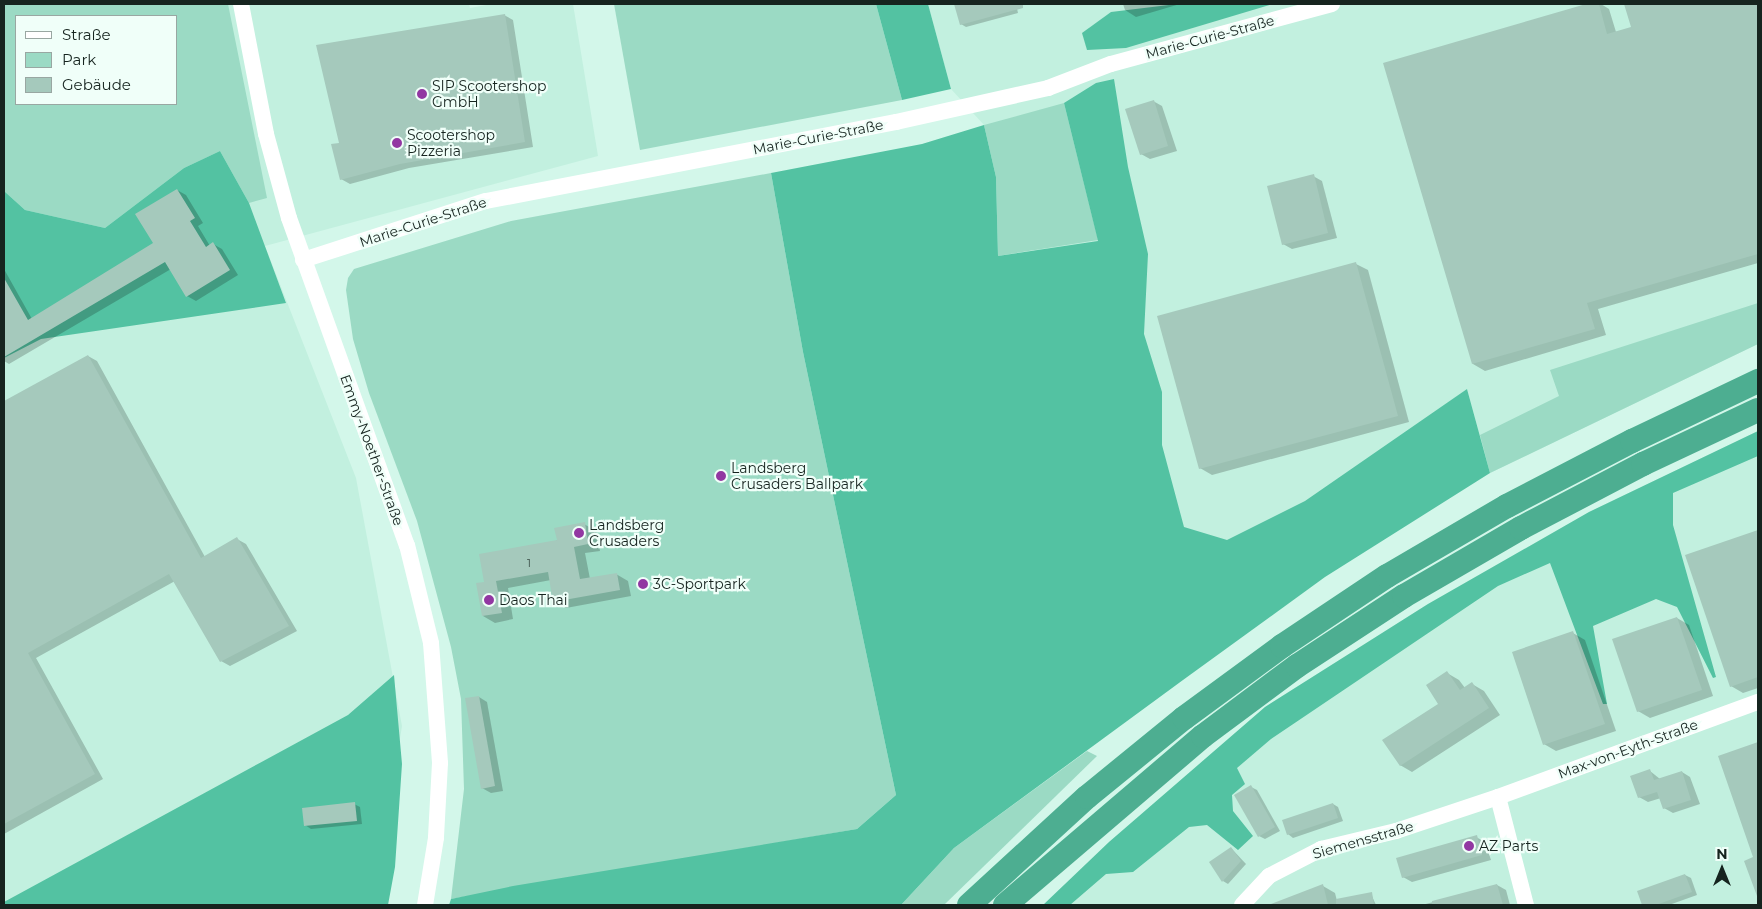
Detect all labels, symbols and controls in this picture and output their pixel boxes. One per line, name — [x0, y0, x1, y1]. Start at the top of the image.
street label: Marie-Curie-Straße — [1144, 12, 1276, 62]
legend — [15, 15, 178, 105]
text: Straße — [62, 25, 111, 44]
text: Park — [62, 50, 96, 69]
text: Gebäude — [62, 75, 131, 94]
place label: SIP Scootershop GmbH — [432, 78, 547, 110]
marker: SIP Scootershop GmbH — [416, 88, 428, 100]
street label: Marie-Curie-Straße — [751, 116, 885, 158]
place label: Scootershop Pizzeria — [407, 127, 495, 160]
marker: Scootershop Pizzeria — [391, 137, 403, 149]
street label: Marie-Curie-Straße — [357, 194, 489, 250]
street label: Emmy-Noether-Straße — [337, 372, 407, 528]
place label: Landsberg Crusaders Ballpark — [731, 460, 863, 492]
marker: Landsberg Crusaders Ballpark — [715, 470, 727, 482]
place label: Landsberg Crusaders — [589, 517, 664, 550]
marker: Landsberg Crusaders — [573, 527, 585, 539]
house number: 1 — [527, 556, 531, 570]
place label: 3C-Sportpark — [653, 576, 746, 592]
marker: 3C-Sportpark — [637, 578, 649, 590]
place label: Daos Thai — [499, 592, 568, 608]
marker: Daos Thai — [483, 594, 495, 606]
street label: Max-von-Eyth-Straße — [1556, 716, 1700, 782]
street label: Siemensstraße — [1311, 818, 1415, 862]
place label: AZ Parts — [1479, 838, 1538, 854]
marker: AZ Parts — [1463, 840, 1475, 852]
north arrow — [1697, 844, 1747, 894]
text: N — [1716, 845, 1728, 863]

